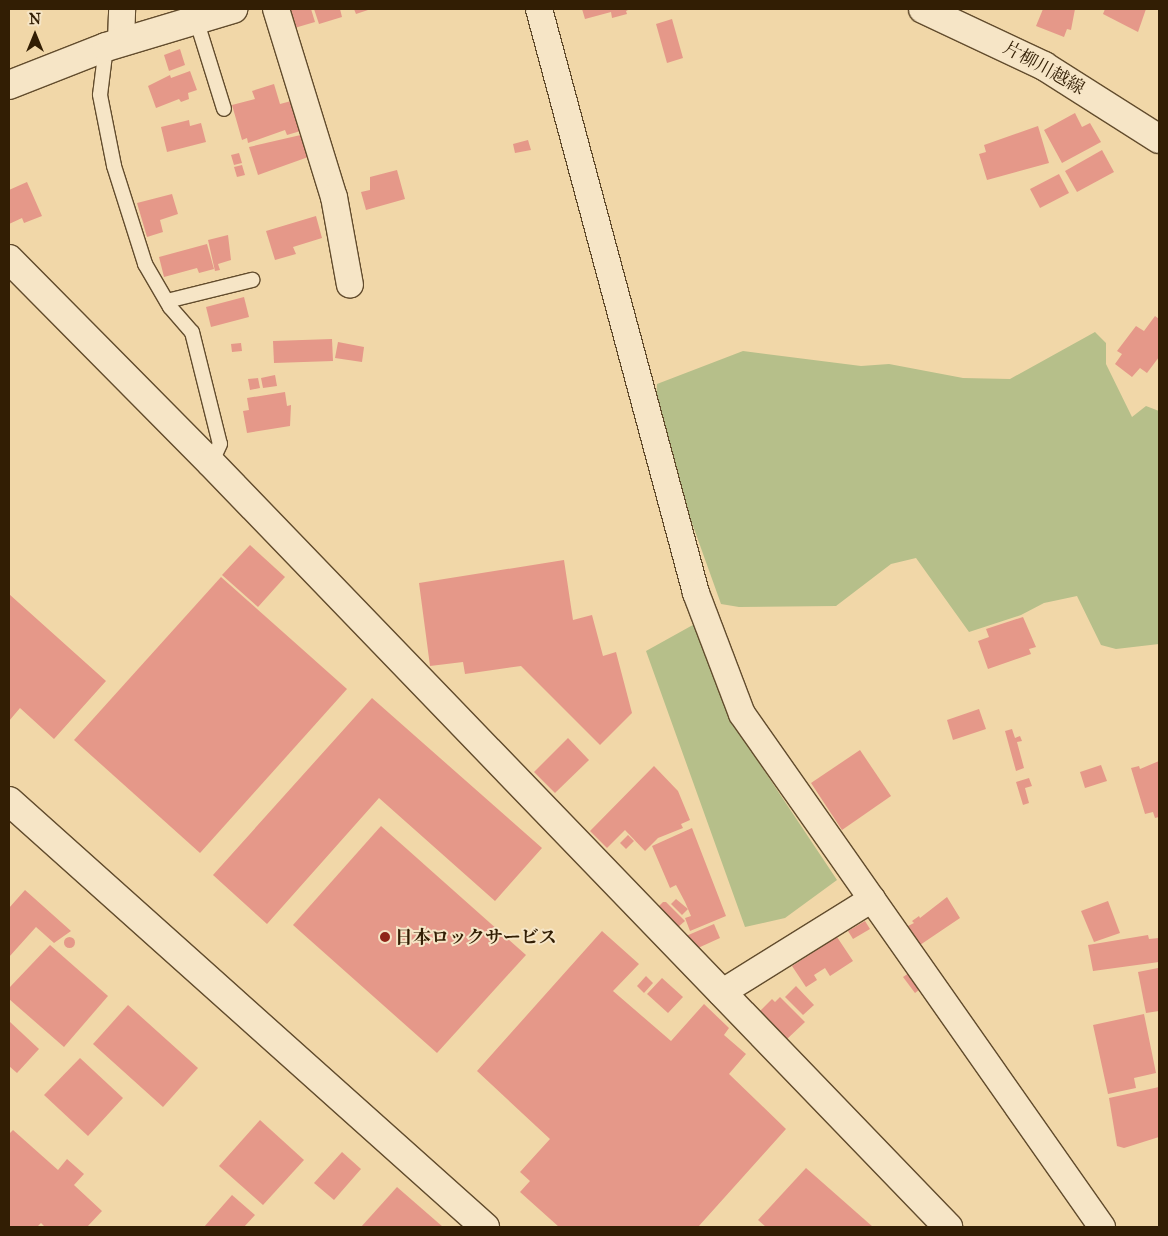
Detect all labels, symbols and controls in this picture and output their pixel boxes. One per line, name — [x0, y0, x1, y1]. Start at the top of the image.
north arrow — [10, 10, 60, 60]
text: N — [29, 11, 41, 28]
street label: 片柳川越線 — [999, 37, 1089, 99]
place label: 日本ロックサービス — [395, 926, 557, 948]
marker: 日本ロックサービス — [379, 931, 391, 943]

